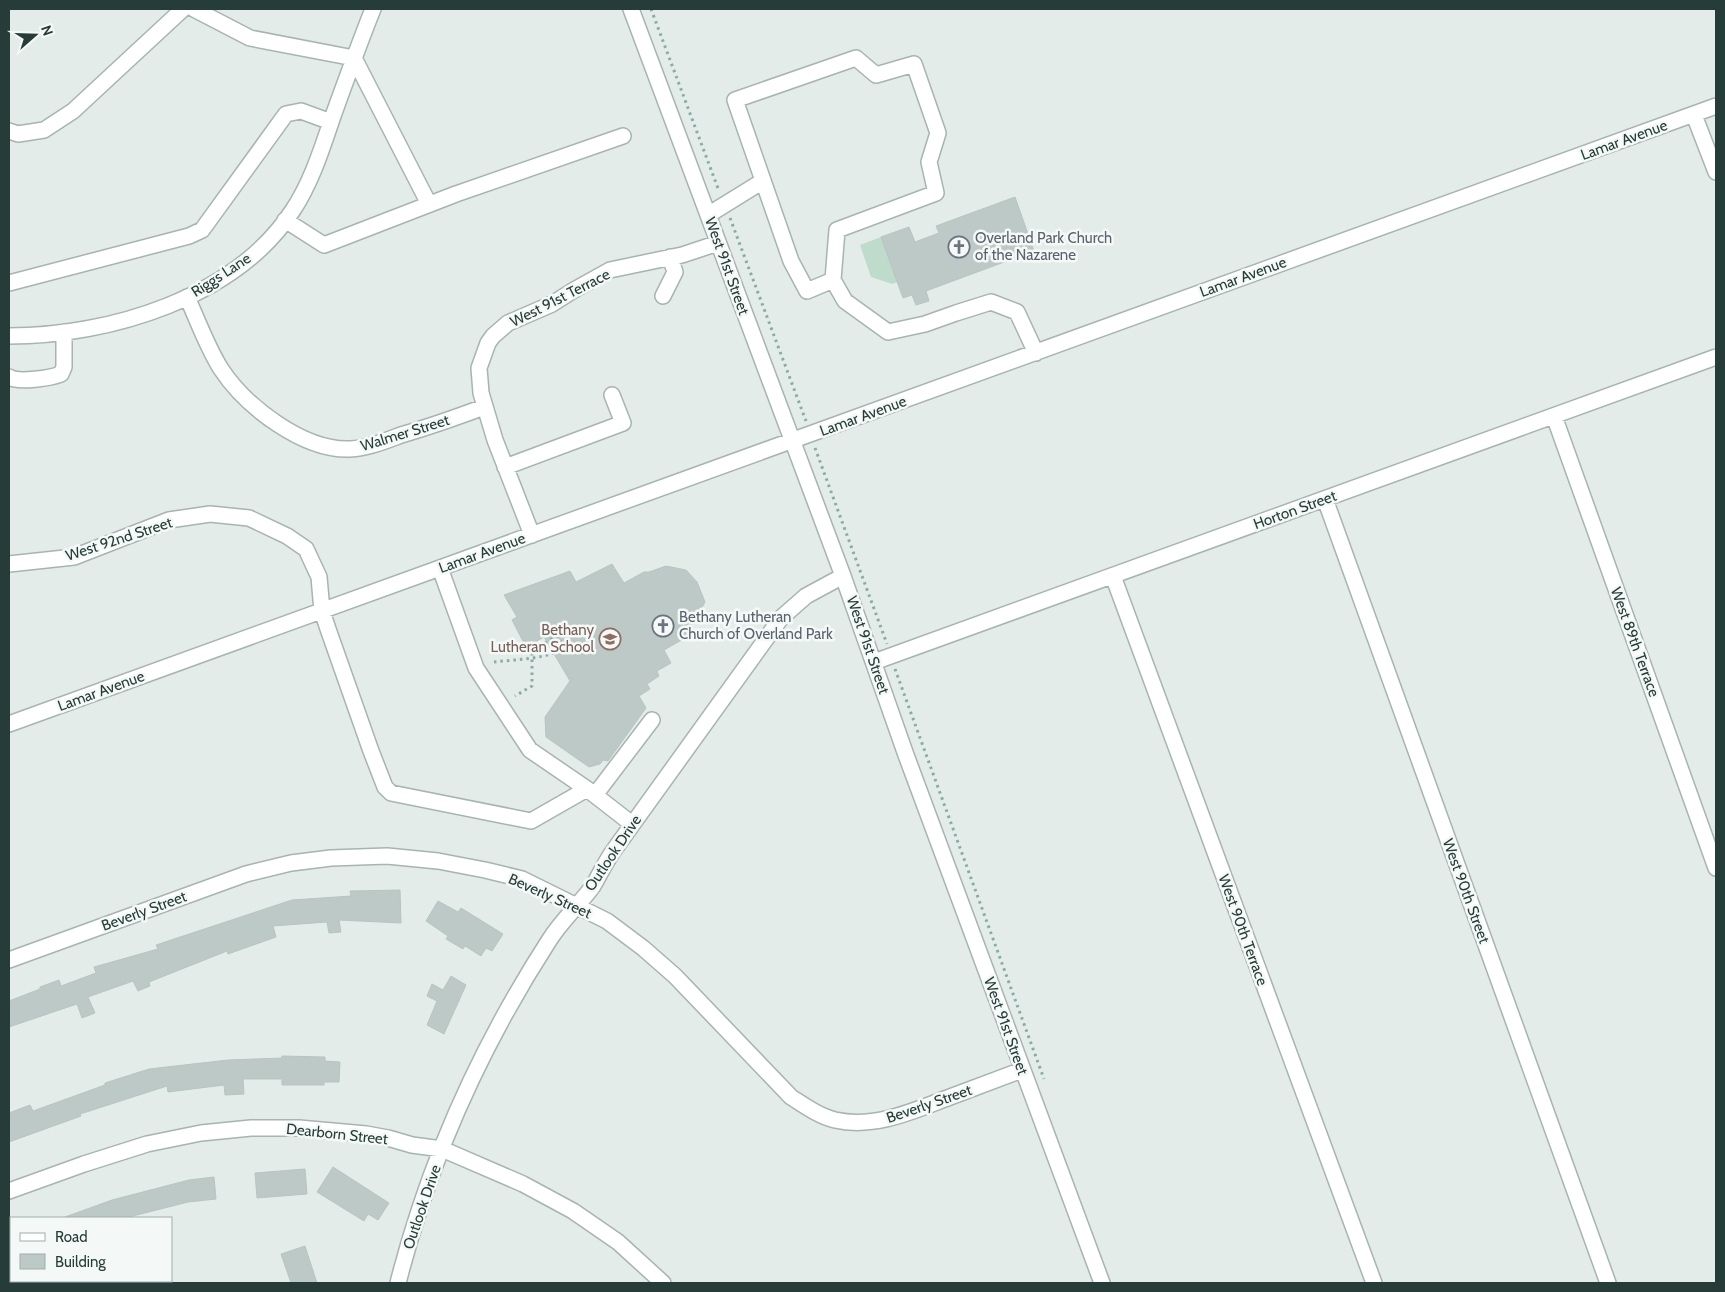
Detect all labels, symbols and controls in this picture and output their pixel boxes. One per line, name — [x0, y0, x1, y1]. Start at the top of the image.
north arrow — [10, 10, 60, 60]
text: N — [37, 23, 57, 38]
street label: Lamar Avenue — [1578, 116, 1670, 164]
street label: West 91st Street — [701, 215, 753, 317]
place label: Overland Park Church of the Nazarene — [975, 229, 1112, 264]
church icon: Overland Park Church of the Nazarene — [947, 235, 971, 259]
street label: Riggs Lane — [188, 249, 254, 301]
street label: Lamar Avenue — [1197, 253, 1289, 301]
street label: West 91st Terrace — [507, 265, 613, 331]
street label: Lamar Avenue — [817, 392, 909, 440]
street label: Walmer Street — [358, 411, 452, 455]
street label: Horton Street — [1251, 487, 1339, 533]
street label: West 92nd Street — [63, 513, 175, 565]
street label: Lamar Avenue — [436, 529, 528, 577]
street label: West 89th Terrace — [1607, 585, 1663, 700]
street label: West 91st Street — [843, 594, 893, 696]
place label: Bethany Lutheran Church of Overland Park — [679, 608, 833, 643]
church icon: Bethany Lutheran Church of Overland Park — [651, 614, 675, 638]
place label: Bethany Lutheran School — [491, 621, 594, 656]
school or university icon: Bethany Lutheran School — [598, 627, 622, 651]
street label: Lamar Avenue — [55, 667, 147, 715]
street label: Outlook Drive — [581, 811, 645, 895]
street label: West 90th Street — [1439, 836, 1493, 946]
street label: Beverly Street — [506, 870, 594, 922]
street label: West 90th Terrace — [1215, 872, 1272, 988]
street label: Beverly Street — [99, 887, 189, 935]
street label: West 91st Street — [980, 975, 1032, 1077]
street label: Beverly Street — [884, 1081, 974, 1127]
street label: Dearborn Street — [285, 1120, 389, 1148]
street label: Outlook Drive — [399, 1162, 445, 1252]
legend — [10, 1217, 172, 1282]
text: Road — [55, 1228, 88, 1246]
text: Building — [55, 1253, 106, 1271]

